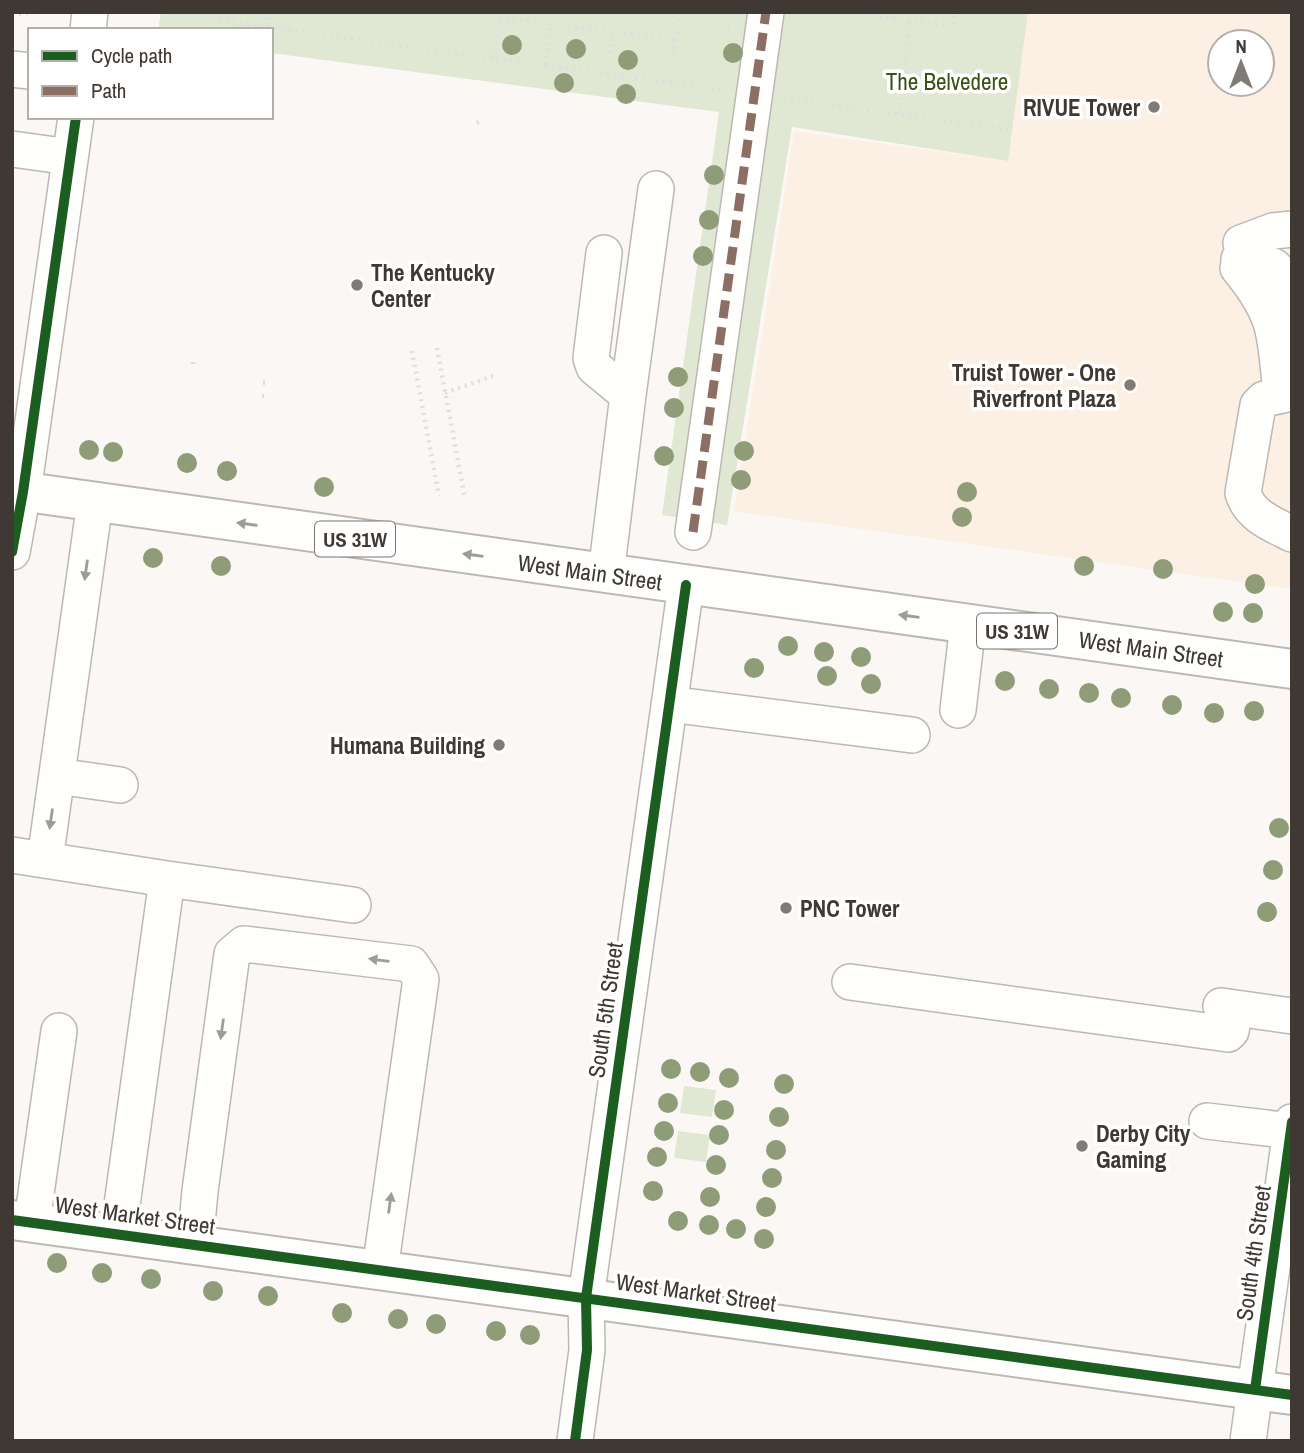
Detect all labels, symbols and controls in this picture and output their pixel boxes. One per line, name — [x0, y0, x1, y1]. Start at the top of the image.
legend — [28, 28, 273, 119]
north arrow — [1206, 28, 1276, 98]
text: N — [1235, 33, 1247, 59]
text: Cycle path — [91, 41, 172, 70]
park label: The Belvedere — [886, 66, 1008, 97]
text: Path — [91, 76, 126, 105]
place label: RIVUE Tower — [1023, 92, 1141, 123]
marker: RIVUE Tower — [1146, 99, 1162, 115]
place label: The Kentucky Center — [371, 257, 495, 314]
marker: The Kentucky Center — [349, 277, 365, 293]
place label: Truist Tower - One Riverfront Plaza — [952, 357, 1117, 414]
marker: Truist Tower - One Riverfront Plaza — [1122, 377, 1138, 393]
one-way arrow — [236, 518, 258, 529]
road number: US 31W — [315, 522, 395, 556]
street label: West Main Street — [516, 547, 664, 597]
one-way arrow — [461, 550, 483, 561]
one-way arrow — [80, 559, 91, 581]
one-way arrow — [898, 610, 920, 621]
road number: US 31W — [977, 614, 1057, 648]
street label: West Main Street — [1077, 624, 1225, 674]
place label: Humana Building — [330, 730, 485, 761]
marker: Humana Building — [491, 737, 507, 753]
one-way arrow — [45, 809, 56, 831]
place label: PNC Tower — [800, 893, 900, 924]
marker: PNC Tower — [778, 900, 794, 916]
street label: South 5th Street — [580, 940, 630, 1080]
one-way arrow — [368, 954, 390, 965]
one-way arrow — [216, 1018, 227, 1040]
place label: Derby City Gaming — [1096, 1118, 1191, 1175]
marker: Derby City Gaming — [1074, 1138, 1090, 1154]
street label: South 4th Street — [1228, 1183, 1278, 1323]
street label: West Market Street — [53, 1188, 217, 1242]
one-way arrow — [385, 1192, 396, 1214]
street label: West Market Street — [614, 1265, 778, 1319]

